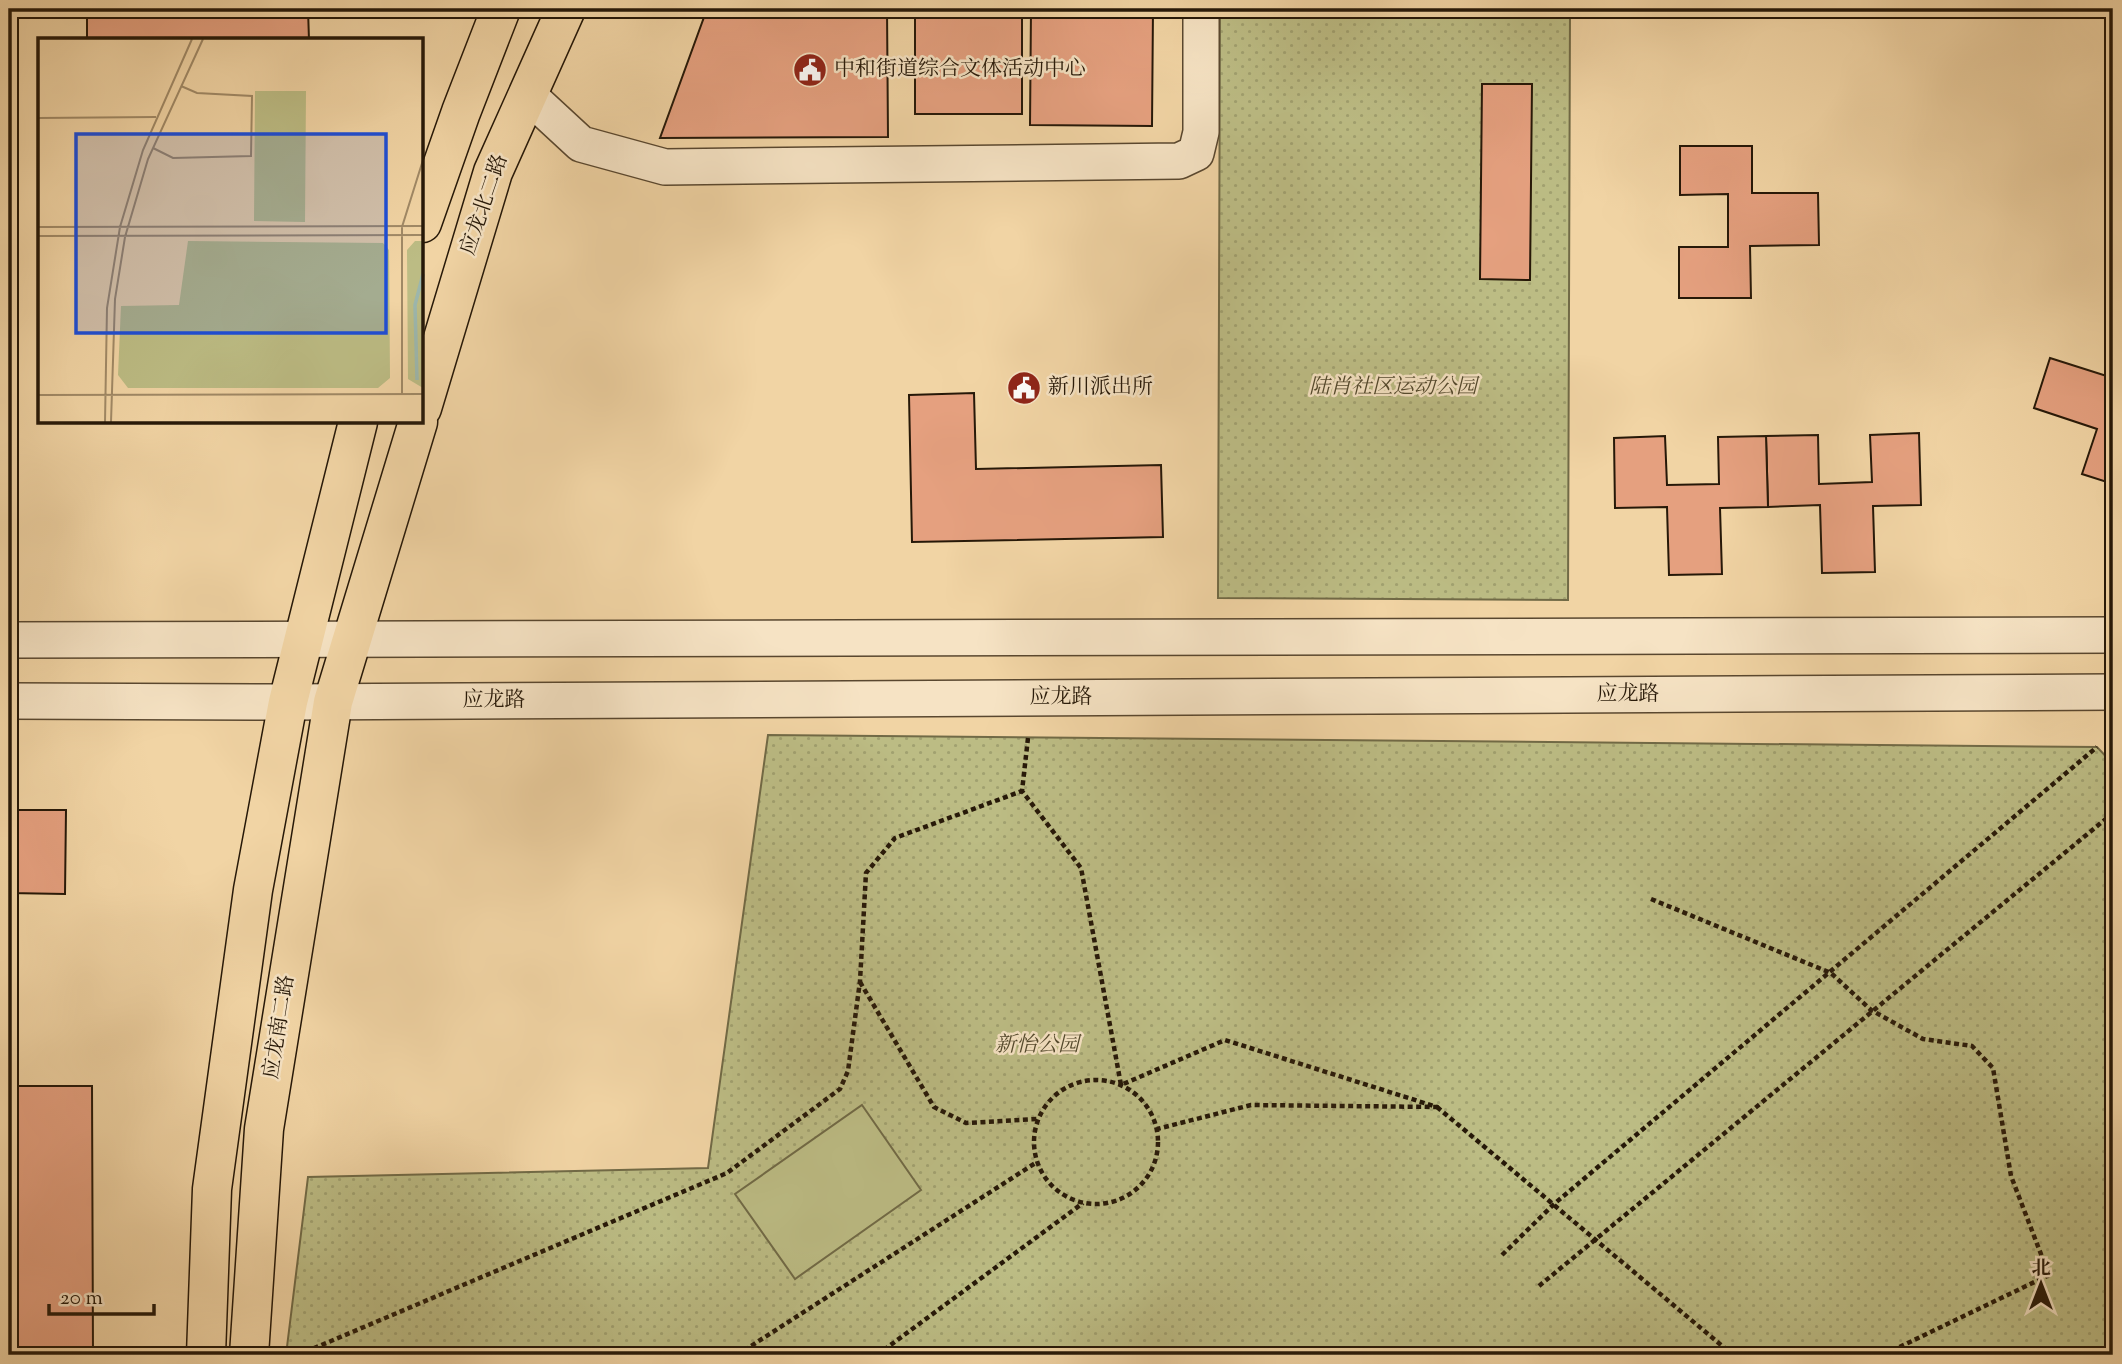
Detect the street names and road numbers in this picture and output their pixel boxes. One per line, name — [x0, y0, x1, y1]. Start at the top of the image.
street label: 应龙北二路 — [454, 150, 516, 260]
street label: 应龙路 — [1597, 680, 1660, 710]
street label: 应龙路 — [1030, 683, 1093, 713]
street label: 应龙路 — [463, 686, 526, 716]
street label: 应龙南二路 — [257, 973, 303, 1081]

